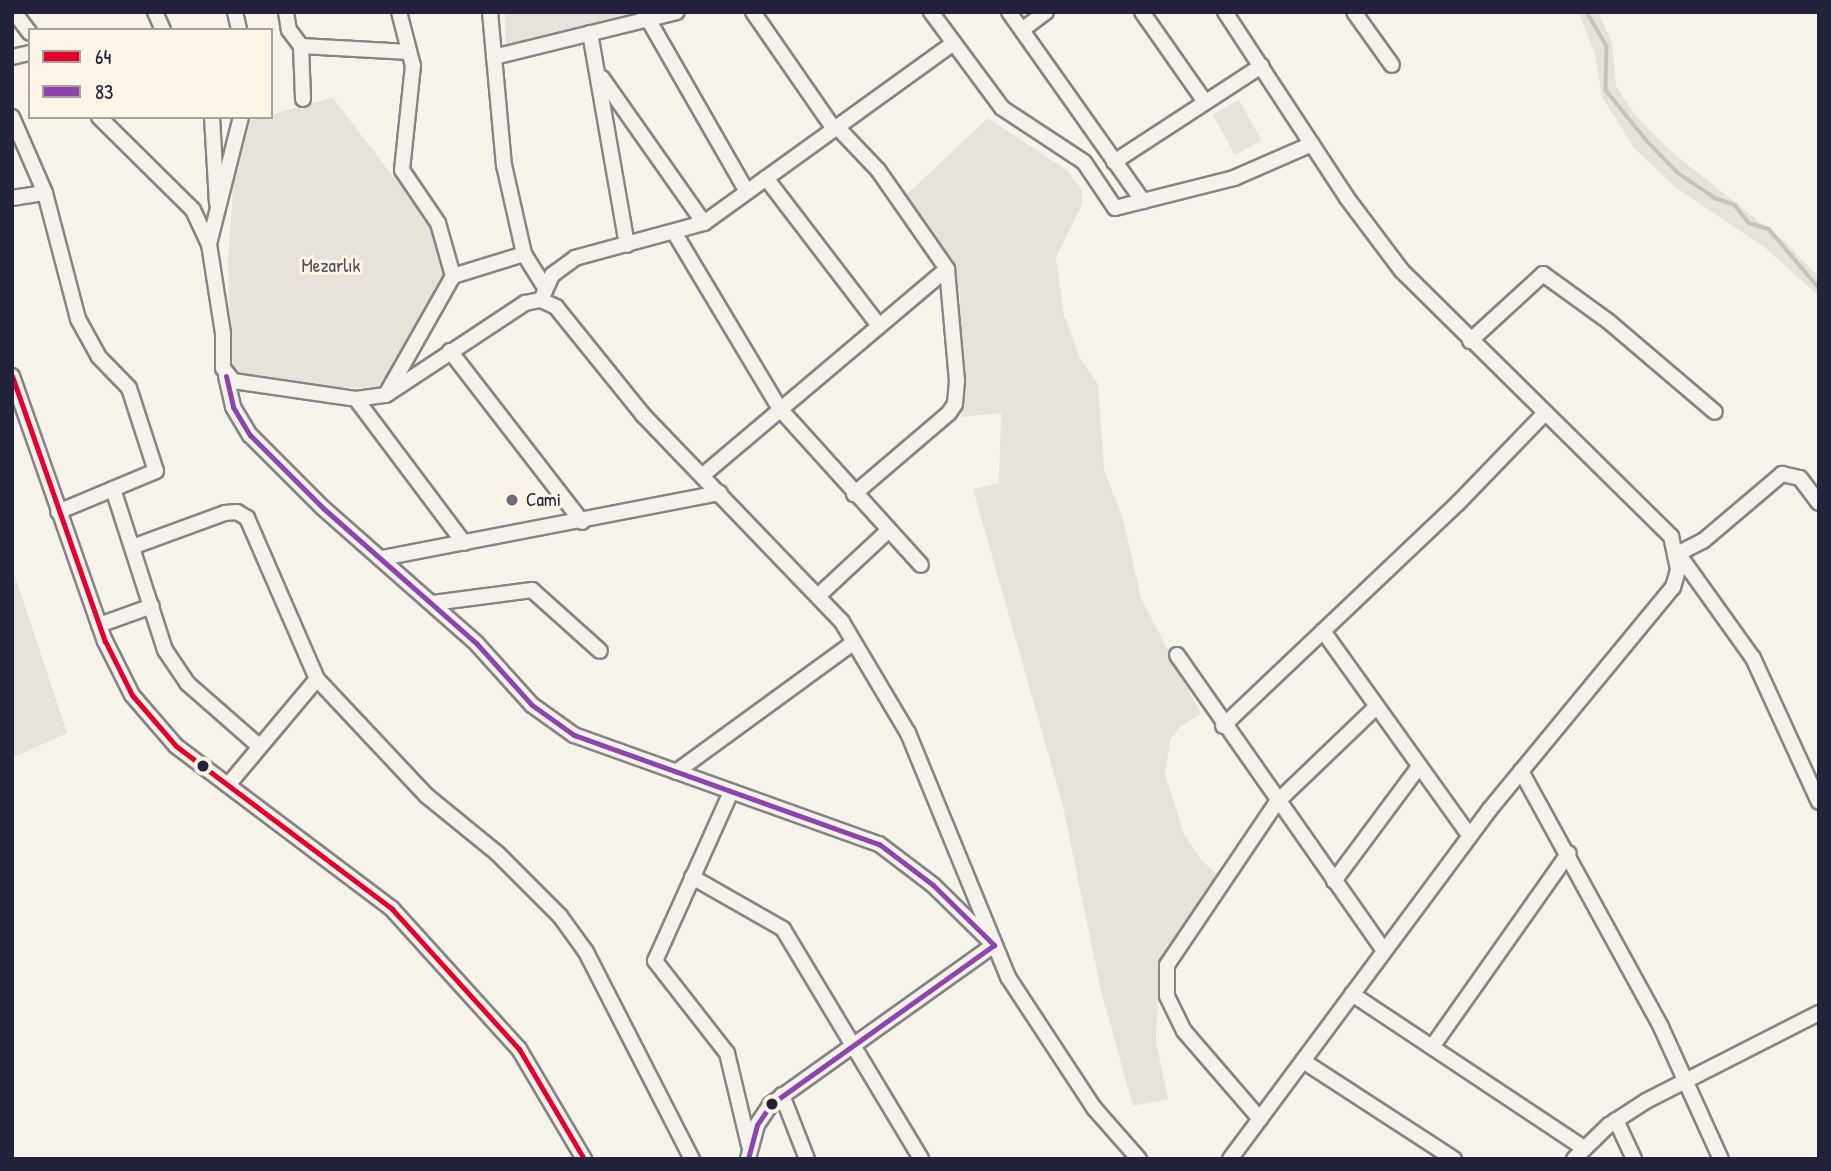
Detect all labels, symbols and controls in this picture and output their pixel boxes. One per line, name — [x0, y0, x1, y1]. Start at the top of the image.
legend — [28, 28, 273, 119]
text: 64 — [95, 42, 111, 71]
text: 83 — [95, 77, 114, 106]
park label: Mezarlık — [302, 255, 360, 277]
place label: Cami — [526, 489, 561, 511]
marker: Cami — [504, 492, 520, 508]
unlabelled marker — [196, 759, 210, 773]
unlabelled marker — [765, 1097, 779, 1111]

